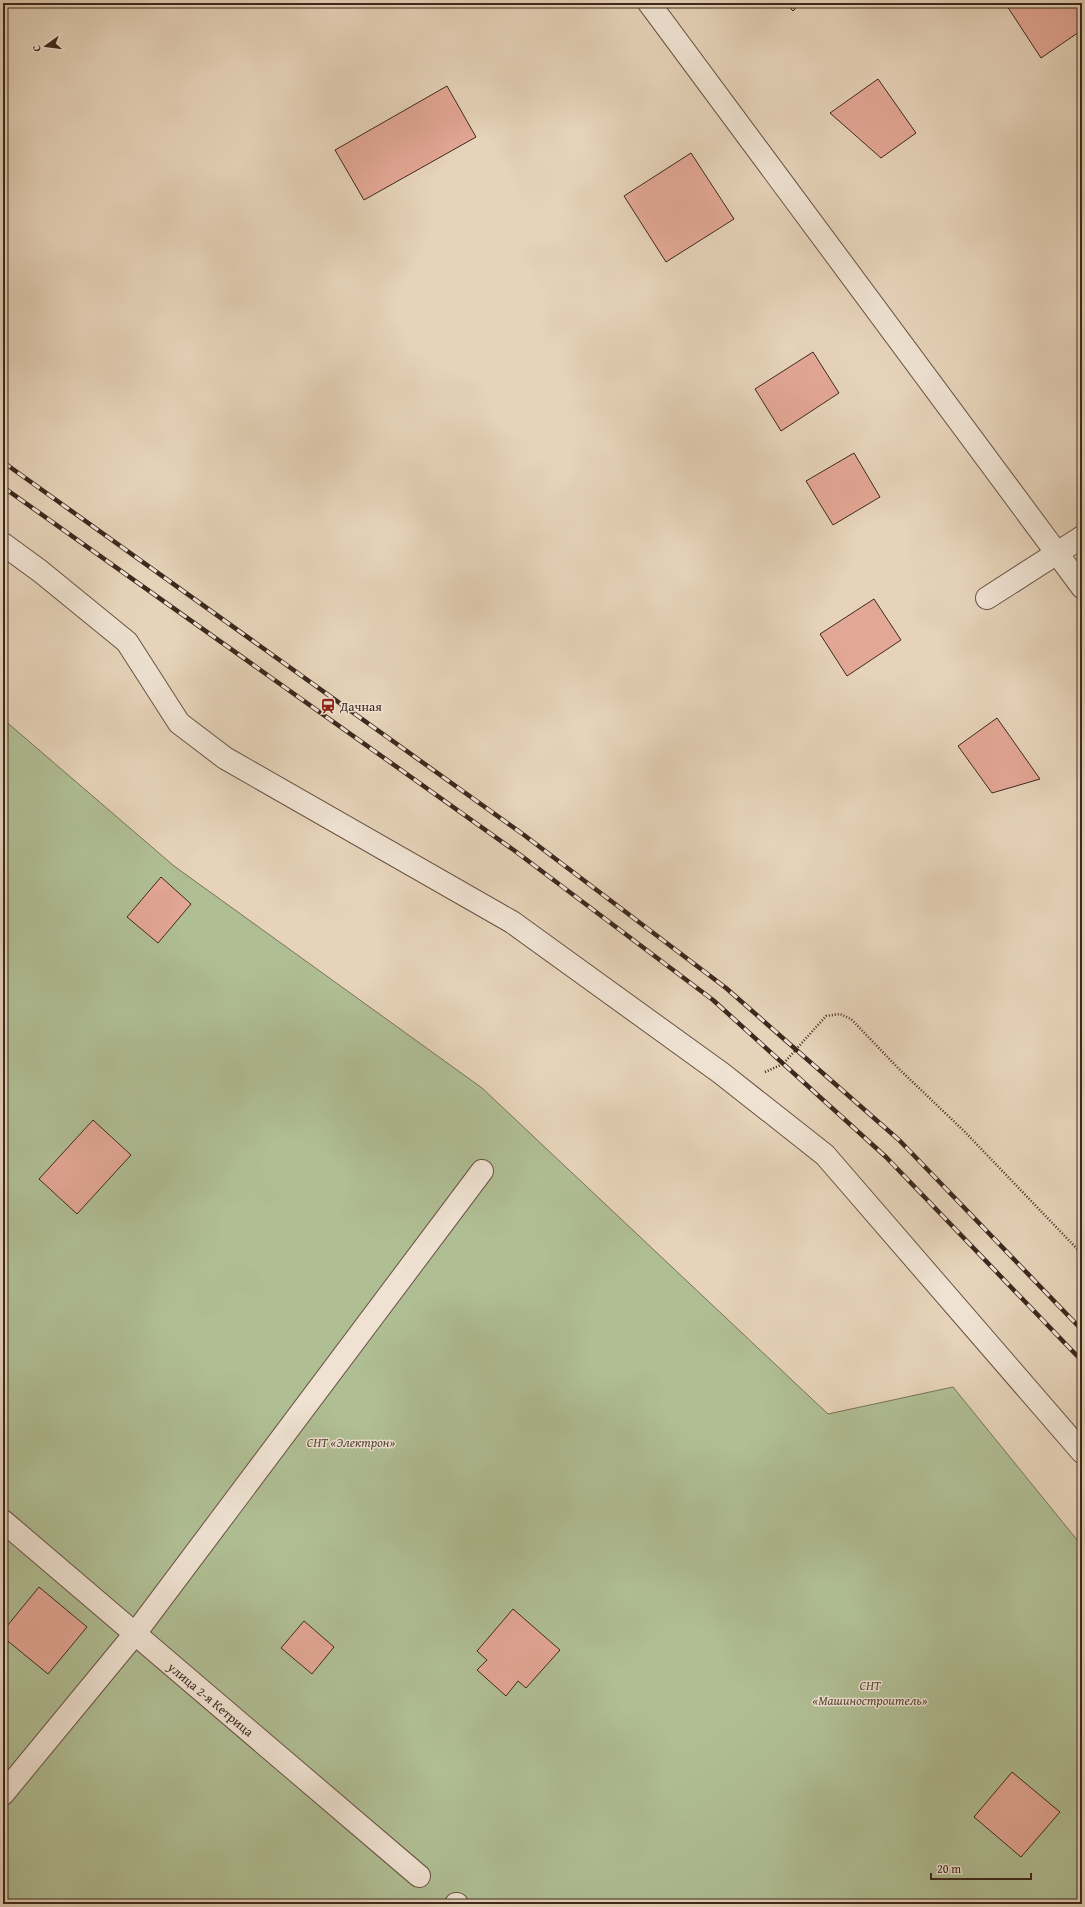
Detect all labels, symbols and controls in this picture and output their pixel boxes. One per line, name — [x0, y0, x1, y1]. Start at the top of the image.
north arrow — [26, 26, 66, 66]
text: С — [28, 43, 45, 53]
station icon: Дачная — [319, 697, 337, 715]
place label: Дачная — [339, 697, 382, 716]
park label: СНТ «Электрон» — [307, 1433, 395, 1452]
street label: улица 2-я Кетрица — [163, 1657, 258, 1742]
park label: СНТ «Машиностроитель» — [812, 1676, 928, 1710]
scale bar — [931, 1855, 1031, 1881]
text: 20 m — [937, 1860, 961, 1877]

